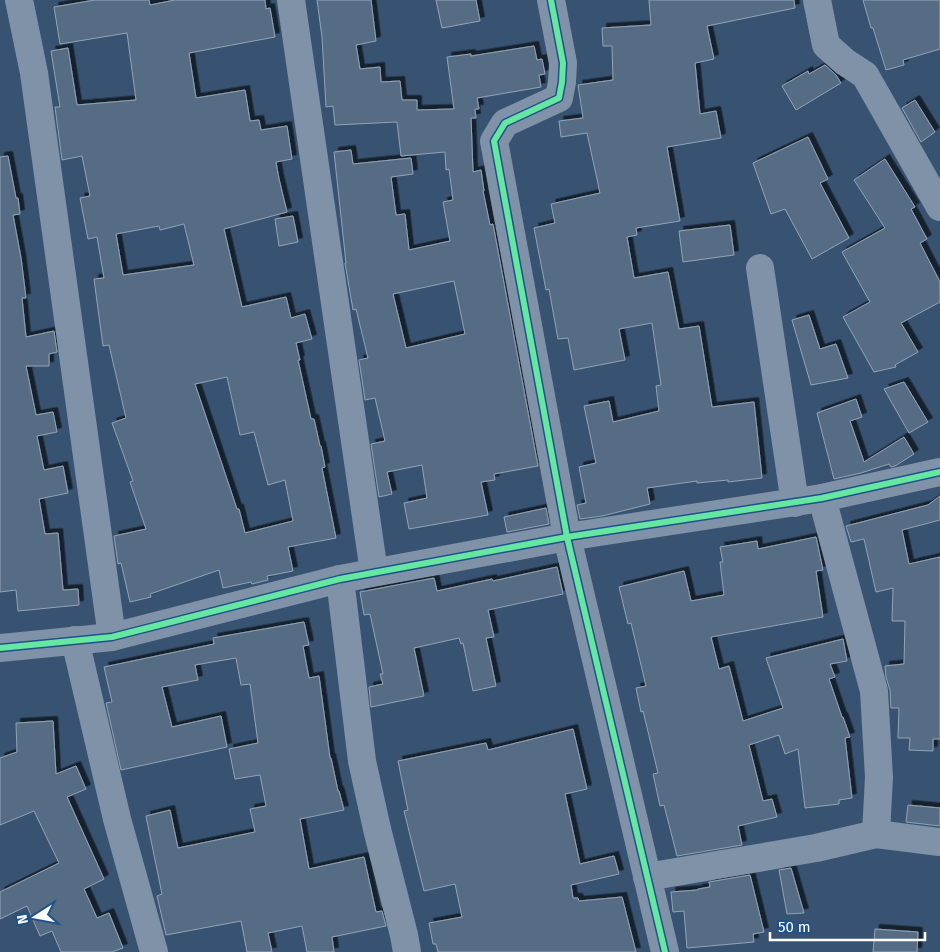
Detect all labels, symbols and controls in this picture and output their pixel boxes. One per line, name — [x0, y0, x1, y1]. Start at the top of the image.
north arrow — [10, 892, 60, 942]
scale bar — [770, 910, 925, 942]
text: N — [13, 913, 32, 926]
text: 50 m — [778, 918, 811, 936]

